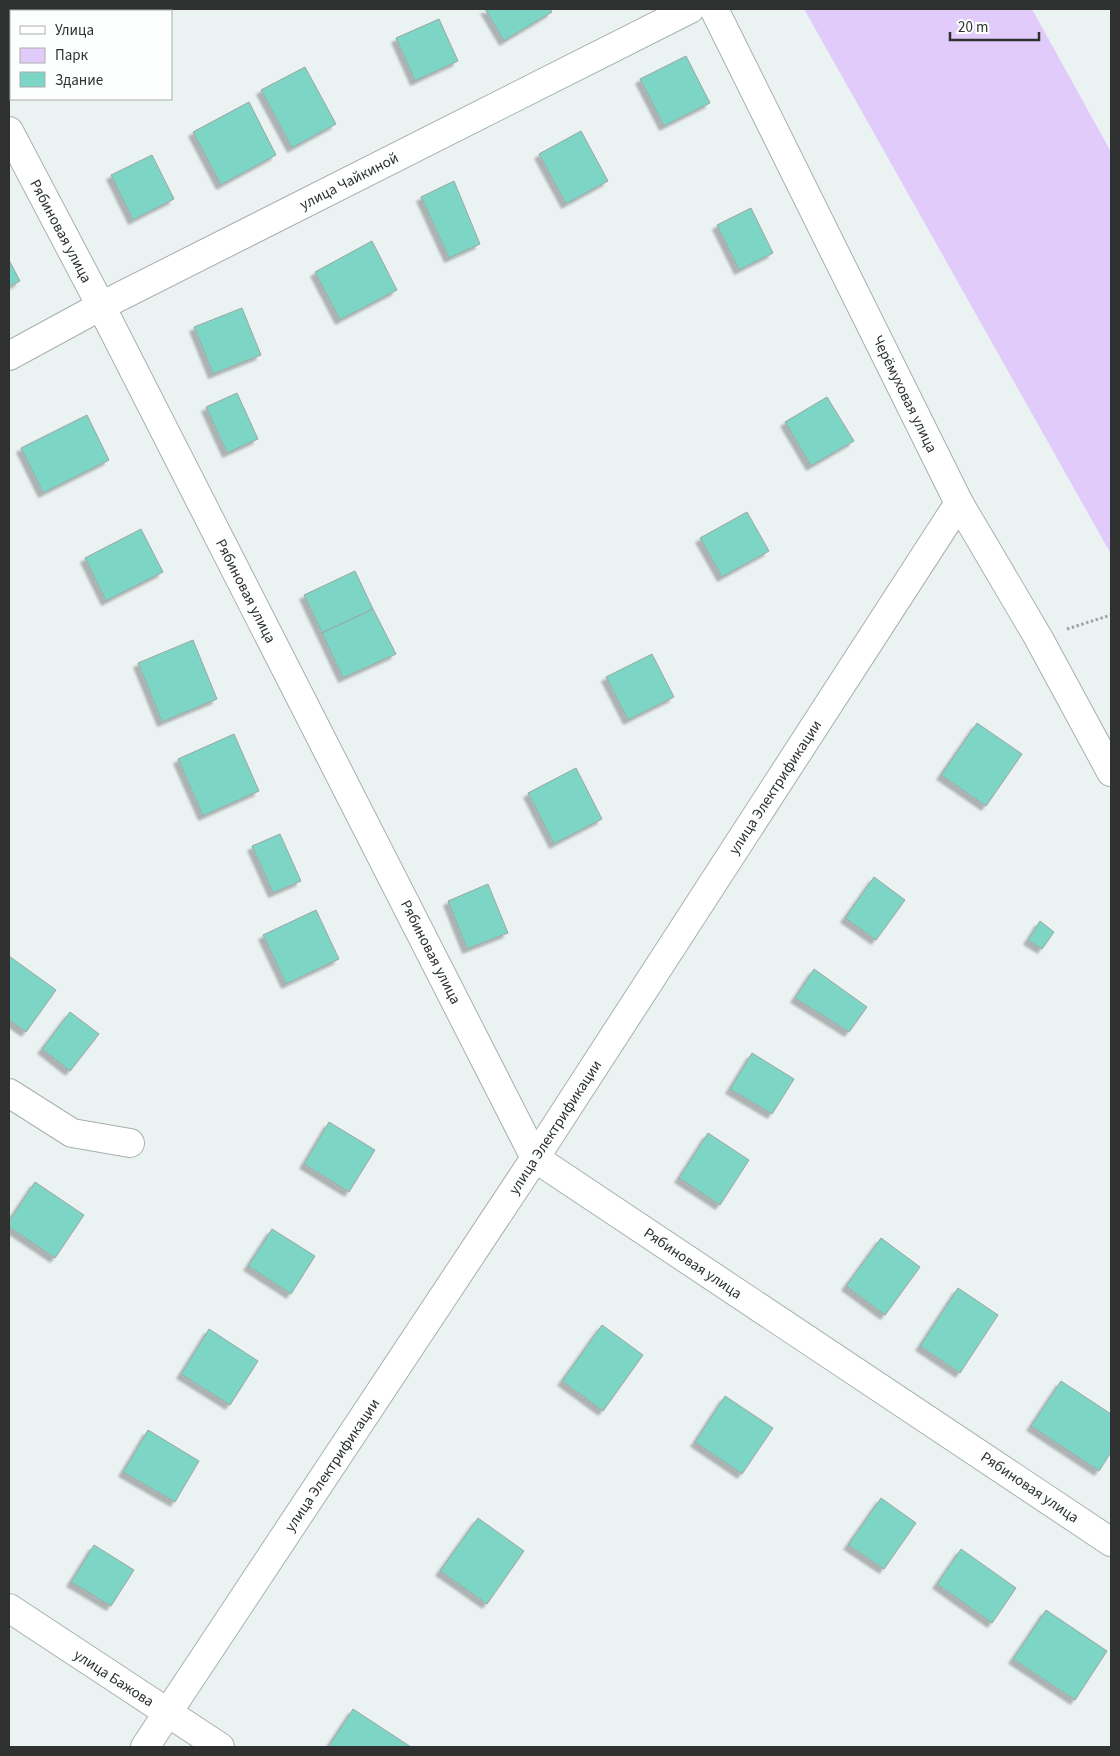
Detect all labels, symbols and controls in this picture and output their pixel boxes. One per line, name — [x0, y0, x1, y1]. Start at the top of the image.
legend — [10, 10, 172, 100]
scale bar — [950, 10, 1039, 42]
text: 20 m — [958, 17, 988, 38]
text: Улица — [55, 20, 94, 41]
text: Парк — [55, 45, 89, 66]
text: Здание — [55, 70, 103, 91]
street label: улица Чайкиной — [296, 148, 402, 215]
street label: Рябиновая улица — [24, 176, 97, 287]
street label: Черёмуховая улица — [867, 332, 942, 456]
street label: Рябиновая улица — [210, 536, 281, 647]
street label: улица Электрификации — [724, 716, 827, 859]
street label: Рябиновая улица — [395, 897, 466, 1008]
street label: улица Электрификации — [504, 1056, 607, 1199]
street label: Рябиновая улица — [639, 1223, 746, 1304]
street label: улица Электрификации — [280, 1394, 385, 1536]
street label: Рябиновая улица — [976, 1447, 1083, 1528]
street label: улица Бажова — [69, 1645, 158, 1712]

